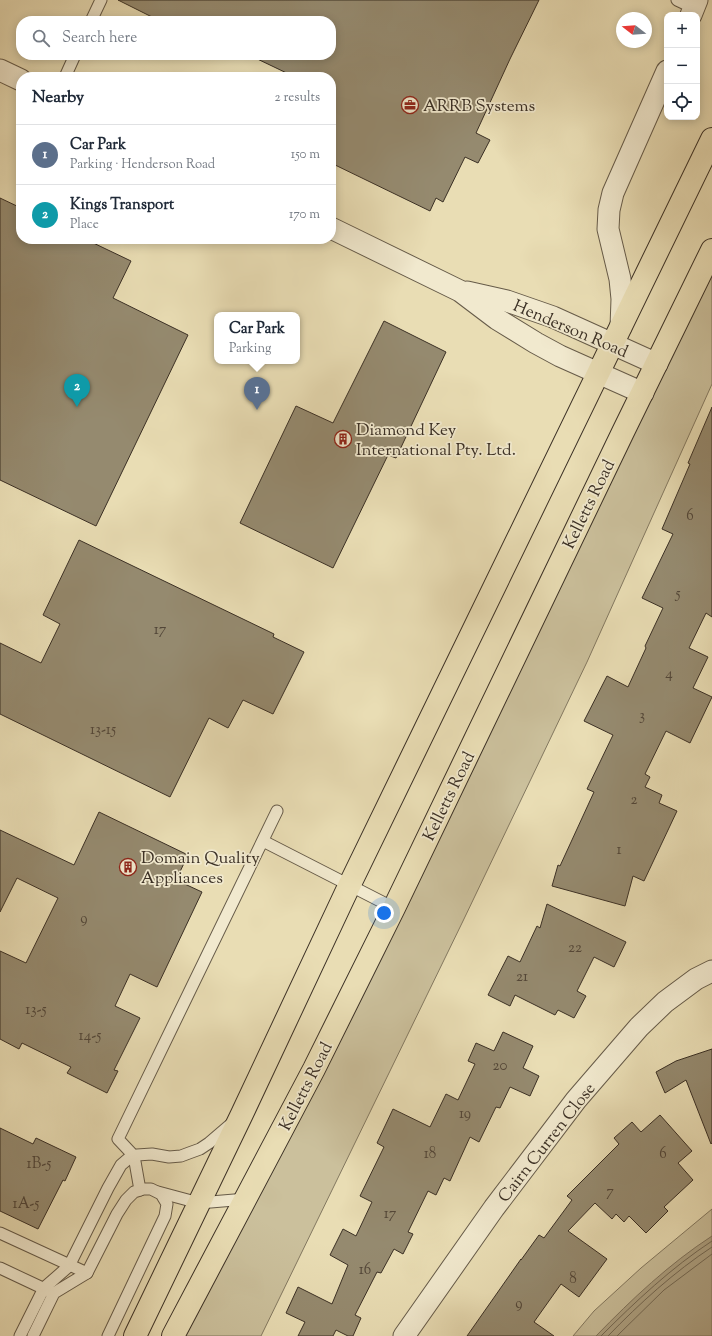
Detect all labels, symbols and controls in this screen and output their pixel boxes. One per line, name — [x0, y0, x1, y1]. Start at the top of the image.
north arrow — [616, 12, 652, 48]
map controls — [664, 12, 700, 120]
button: + — [664, 12, 700, 48]
search box — [16, 16, 336, 60]
icon: search — [30, 27, 52, 49]
text: Search here — [62, 28, 137, 49]
button: − — [664, 48, 700, 84]
button: locate — [664, 84, 700, 120]
text: Nearby — [32, 86, 84, 110]
text: 2 results — [275, 89, 320, 107]
office icon: ARRB Systems — [400, 95, 420, 115]
place label: ARRB Systems — [423, 95, 536, 119]
text: Car Park — [70, 135, 126, 156]
text: 1 — [43, 146, 47, 164]
text: 150 m — [291, 146, 320, 164]
text: Parking · Henderson Road — [70, 156, 215, 174]
text: Kings Transport — [70, 195, 174, 216]
text: 2 — [42, 206, 48, 224]
text: 170 m — [289, 206, 320, 224]
text: Place — [70, 216, 99, 234]
street label: Henderson Road — [509, 295, 632, 365]
popup — [214, 312, 300, 364]
text: Car Park — [229, 319, 285, 340]
text: Parking — [229, 340, 271, 358]
pin: 2 — [64, 374, 90, 407]
pin: 1 — [244, 377, 270, 410]
place label: Diamond Key International Pty. Ltd. — [356, 419, 516, 463]
building icon: Diamond Key International Pty. Ltd. — [333, 429, 353, 449]
street label: Kelletts Road — [558, 456, 622, 554]
house number: 6 — [686, 506, 694, 527]
house number: 5 — [674, 584, 681, 605]
house number: 17 — [154, 620, 167, 641]
house number: 4 — [665, 664, 673, 685]
house number: 3 — [639, 706, 645, 727]
house number: 13-15 — [90, 720, 116, 741]
street label: Kelletts Road — [418, 748, 482, 846]
house number: 2 — [630, 790, 638, 811]
house number: 1 — [616, 840, 622, 861]
place label: Domain Quality Appliances — [141, 847, 260, 891]
building icon: Domain Quality Appliances — [118, 857, 138, 877]
your location — [374, 903, 394, 923]
house number: 9 — [80, 909, 88, 930]
house number: 22 — [568, 938, 582, 959]
house number: 21 — [516, 967, 528, 988]
house number: 13-5 — [25, 1000, 47, 1021]
house number: 14-5 — [79, 1026, 101, 1047]
street label: Kelletts Road — [274, 1038, 340, 1135]
house number: 20 — [493, 1056, 508, 1077]
street label: Cairn Curren Close — [493, 1078, 602, 1208]
house number: 19 — [459, 1104, 471, 1125]
house number: 18 — [424, 1144, 436, 1165]
house number: 6 — [659, 1144, 667, 1165]
house number: 1B-5 — [27, 1154, 51, 1175]
house number: 7 — [606, 1182, 614, 1203]
house number: 1A-5 — [13, 1194, 39, 1215]
house number: 17 — [384, 1204, 397, 1225]
house number: 16 — [359, 1260, 371, 1281]
house number: 8 — [569, 1269, 577, 1290]
house number: 9 — [515, 1294, 523, 1315]

